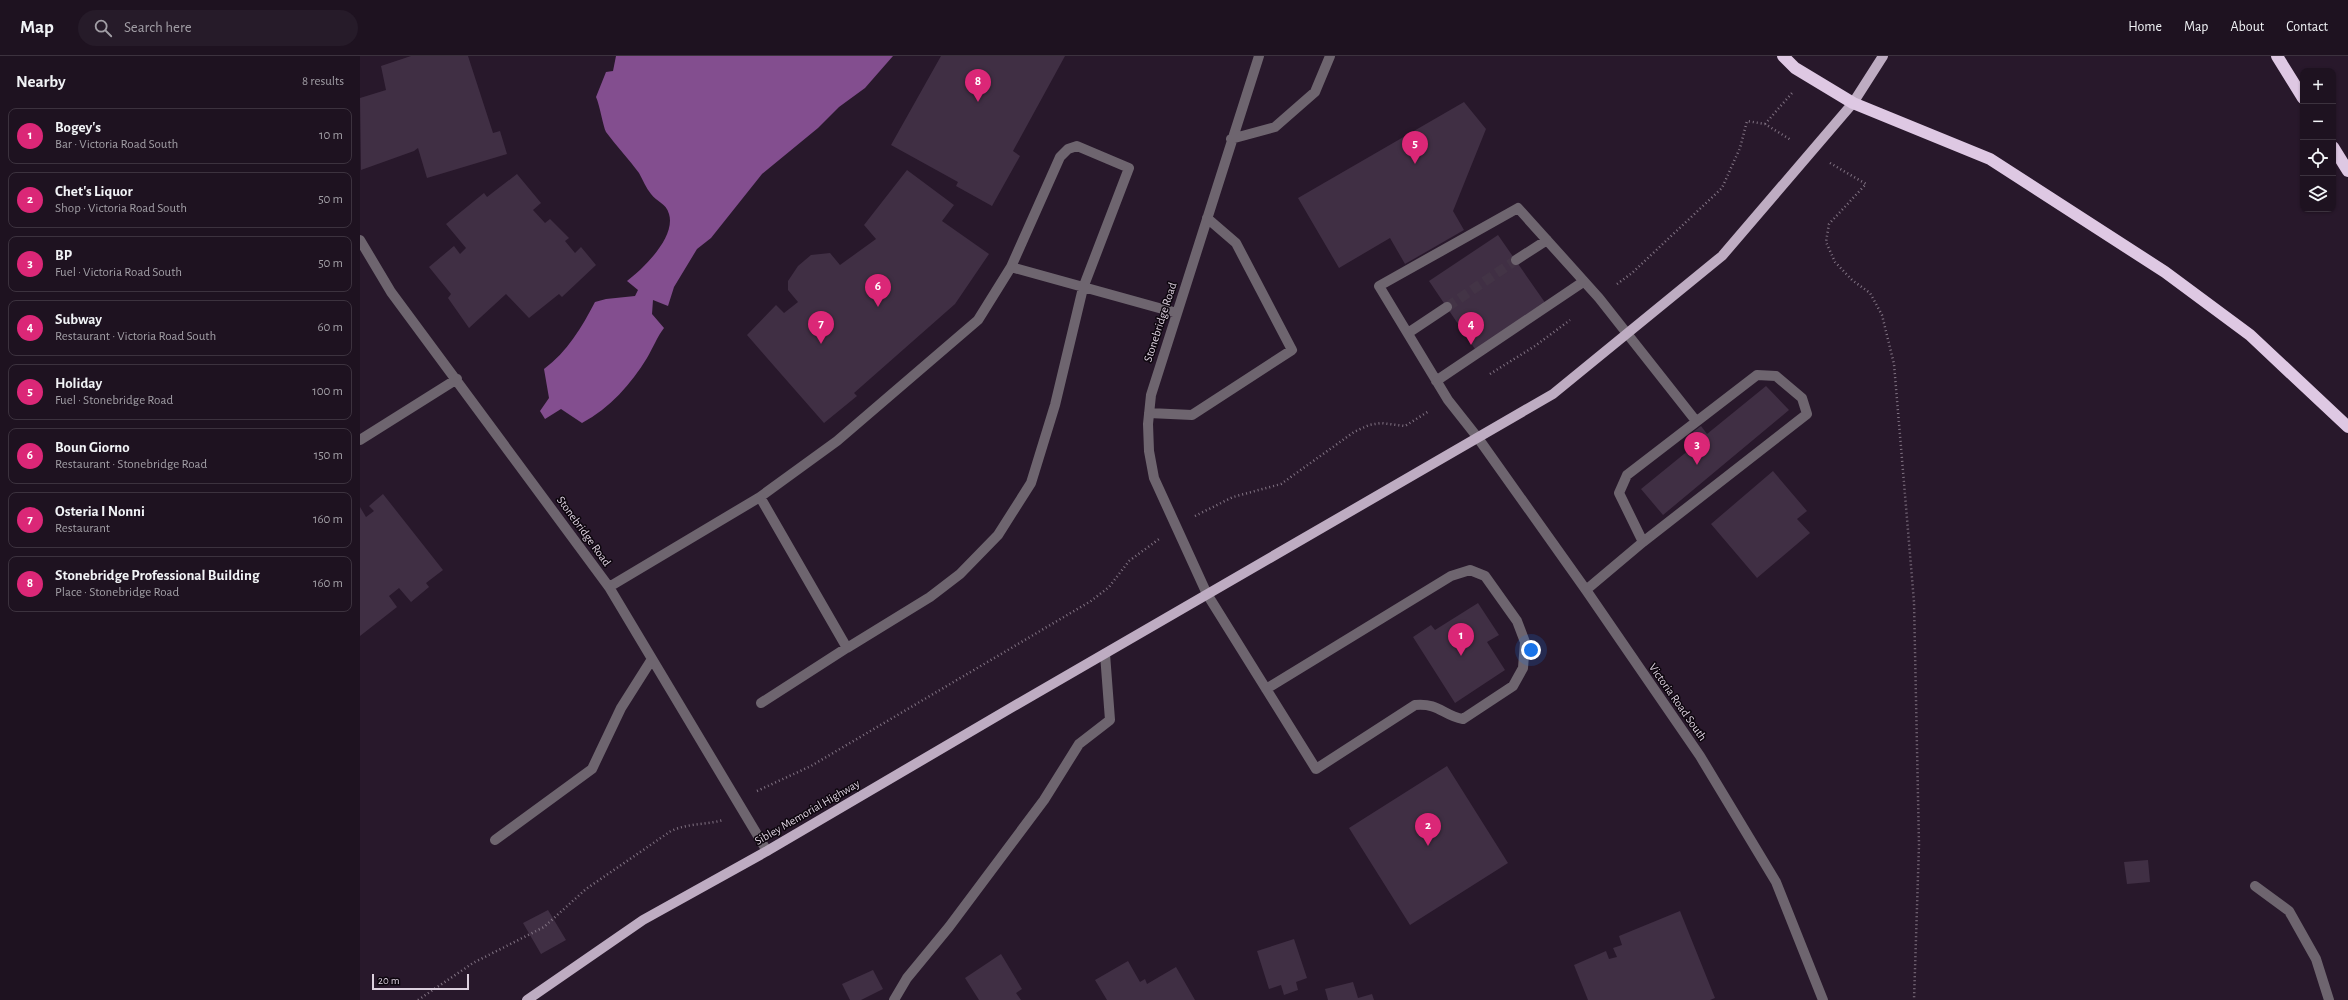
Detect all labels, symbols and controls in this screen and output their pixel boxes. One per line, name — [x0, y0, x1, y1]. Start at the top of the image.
search box — [78, 10, 358, 46]
icon: search — [92, 17, 114, 39]
text: Map — [20, 18, 54, 37]
text: Search here — [124, 20, 192, 35]
text: Home — [2128, 20, 2162, 34]
text: Map — [2184, 20, 2208, 34]
text: About — [2230, 20, 2264, 34]
text: Contact — [2286, 20, 2328, 34]
map controls — [2300, 68, 2336, 212]
button: + — [2300, 68, 2336, 104]
pin: 8 — [965, 69, 991, 102]
text: Nearby — [16, 73, 66, 90]
text: 8 results — [302, 75, 344, 88]
button: − — [2300, 104, 2336, 140]
text: Bogey's — [55, 120, 101, 135]
text: 1 — [28, 129, 32, 142]
text: 10 m — [319, 129, 343, 142]
pin: 5 — [1402, 131, 1428, 164]
text: Bar · Victoria Road South — [55, 138, 178, 151]
button: locate — [2300, 140, 2336, 176]
button: layers — [2300, 176, 2336, 212]
text: Chet's Liquor — [55, 184, 133, 199]
text: 2 — [27, 193, 33, 206]
text: 50 m — [318, 193, 343, 206]
text: Shop · Victoria Road South — [55, 202, 187, 215]
text: BP — [55, 248, 72, 263]
text: 3 — [27, 257, 33, 270]
text: 50 m — [318, 257, 343, 270]
text: Fuel · Victoria Road South — [55, 266, 182, 279]
pin: 6 — [865, 274, 891, 307]
street label: Stonebridge Road — [1141, 281, 1179, 363]
pin: 7 — [808, 311, 834, 344]
text: Subway — [55, 312, 102, 327]
pin: 4 — [1458, 312, 1484, 345]
text: 4 — [27, 321, 33, 334]
text: 60 m — [317, 321, 343, 334]
text: Restaurant · Victoria Road South — [55, 330, 216, 343]
text: Holiday — [55, 376, 102, 391]
text: 5 — [27, 385, 33, 398]
text: 100 m — [312, 385, 343, 398]
text: Fuel · Stonebridge Road — [55, 394, 173, 407]
pin: 3 — [1684, 432, 1710, 465]
text: Boun Giorno — [55, 440, 130, 455]
text: 6 — [27, 449, 33, 462]
text: 150 m — [314, 449, 343, 462]
text: Restaurant · Stonebridge Road — [55, 458, 207, 471]
street label: Stonebridge Road — [555, 494, 613, 568]
text: Osteria I Nonni — [55, 504, 145, 519]
text: 7 — [27, 513, 33, 526]
text: 160 m — [313, 513, 343, 526]
text: Restaurant — [55, 522, 110, 535]
text: Stonebridge Professional Building — [55, 568, 259, 583]
text: 8 — [27, 577, 33, 590]
text: 160 m — [313, 577, 343, 590]
text: Place · Stonebridge Road — [55, 586, 179, 599]
pin: 1 — [1448, 623, 1474, 656]
your location — [1521, 640, 1541, 660]
street label: Victoria Road South — [1647, 661, 1709, 743]
street label: Sibley Memorial Highway — [752, 777, 862, 848]
pin: 2 — [1415, 813, 1441, 846]
scale bar — [372, 972, 469, 991]
text: 20 m — [378, 975, 399, 986]

